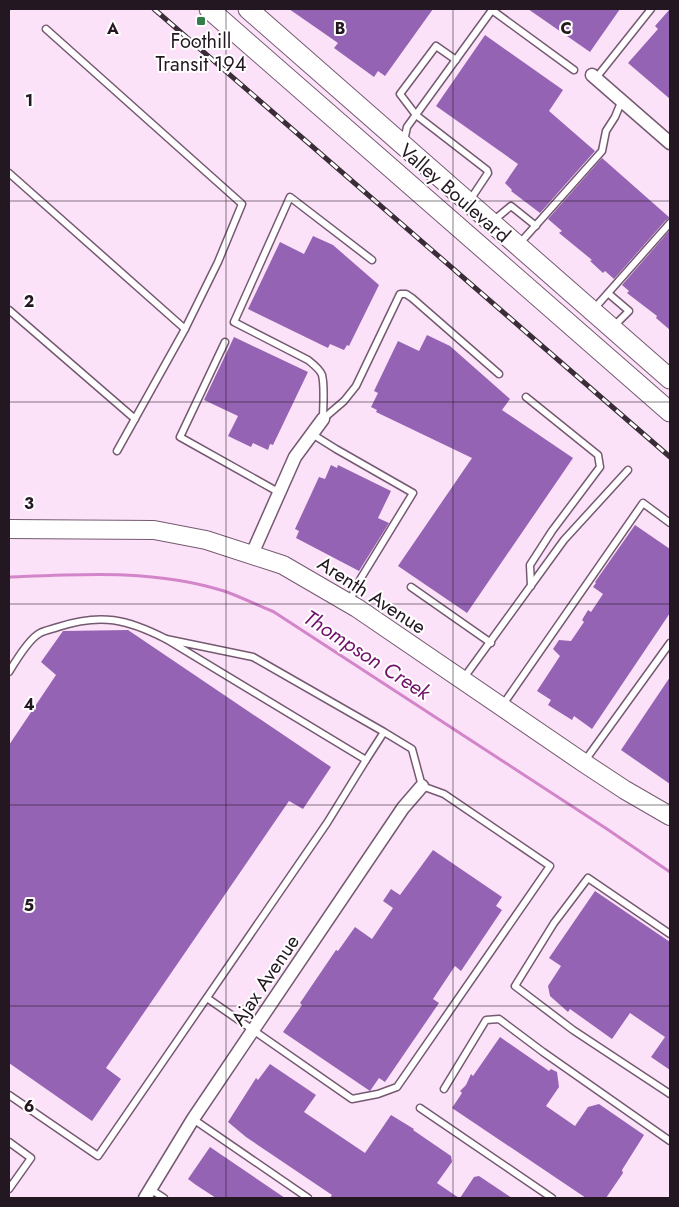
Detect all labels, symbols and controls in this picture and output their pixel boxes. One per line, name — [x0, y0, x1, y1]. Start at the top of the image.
marker: Foothill Transit 194 — [195, 15, 207, 27]
text: A — [106, 17, 119, 40]
text: B — [335, 17, 345, 40]
text: C — [560, 17, 572, 40]
place label: Foothill Transit 194 — [156, 27, 247, 79]
text: 1 — [25, 89, 33, 112]
street label: Valley Boulevard — [393, 137, 517, 250]
text: 2 — [24, 290, 34, 313]
text: 3 — [24, 492, 34, 515]
street label: Arenth Avenue — [312, 549, 432, 641]
water label: Thompson Creek — [298, 603, 437, 708]
text: 4 — [23, 693, 35, 716]
text: 5 — [24, 894, 34, 917]
street label: Ajax Avenue — [224, 929, 307, 1032]
text: 6 — [24, 1095, 34, 1118]

